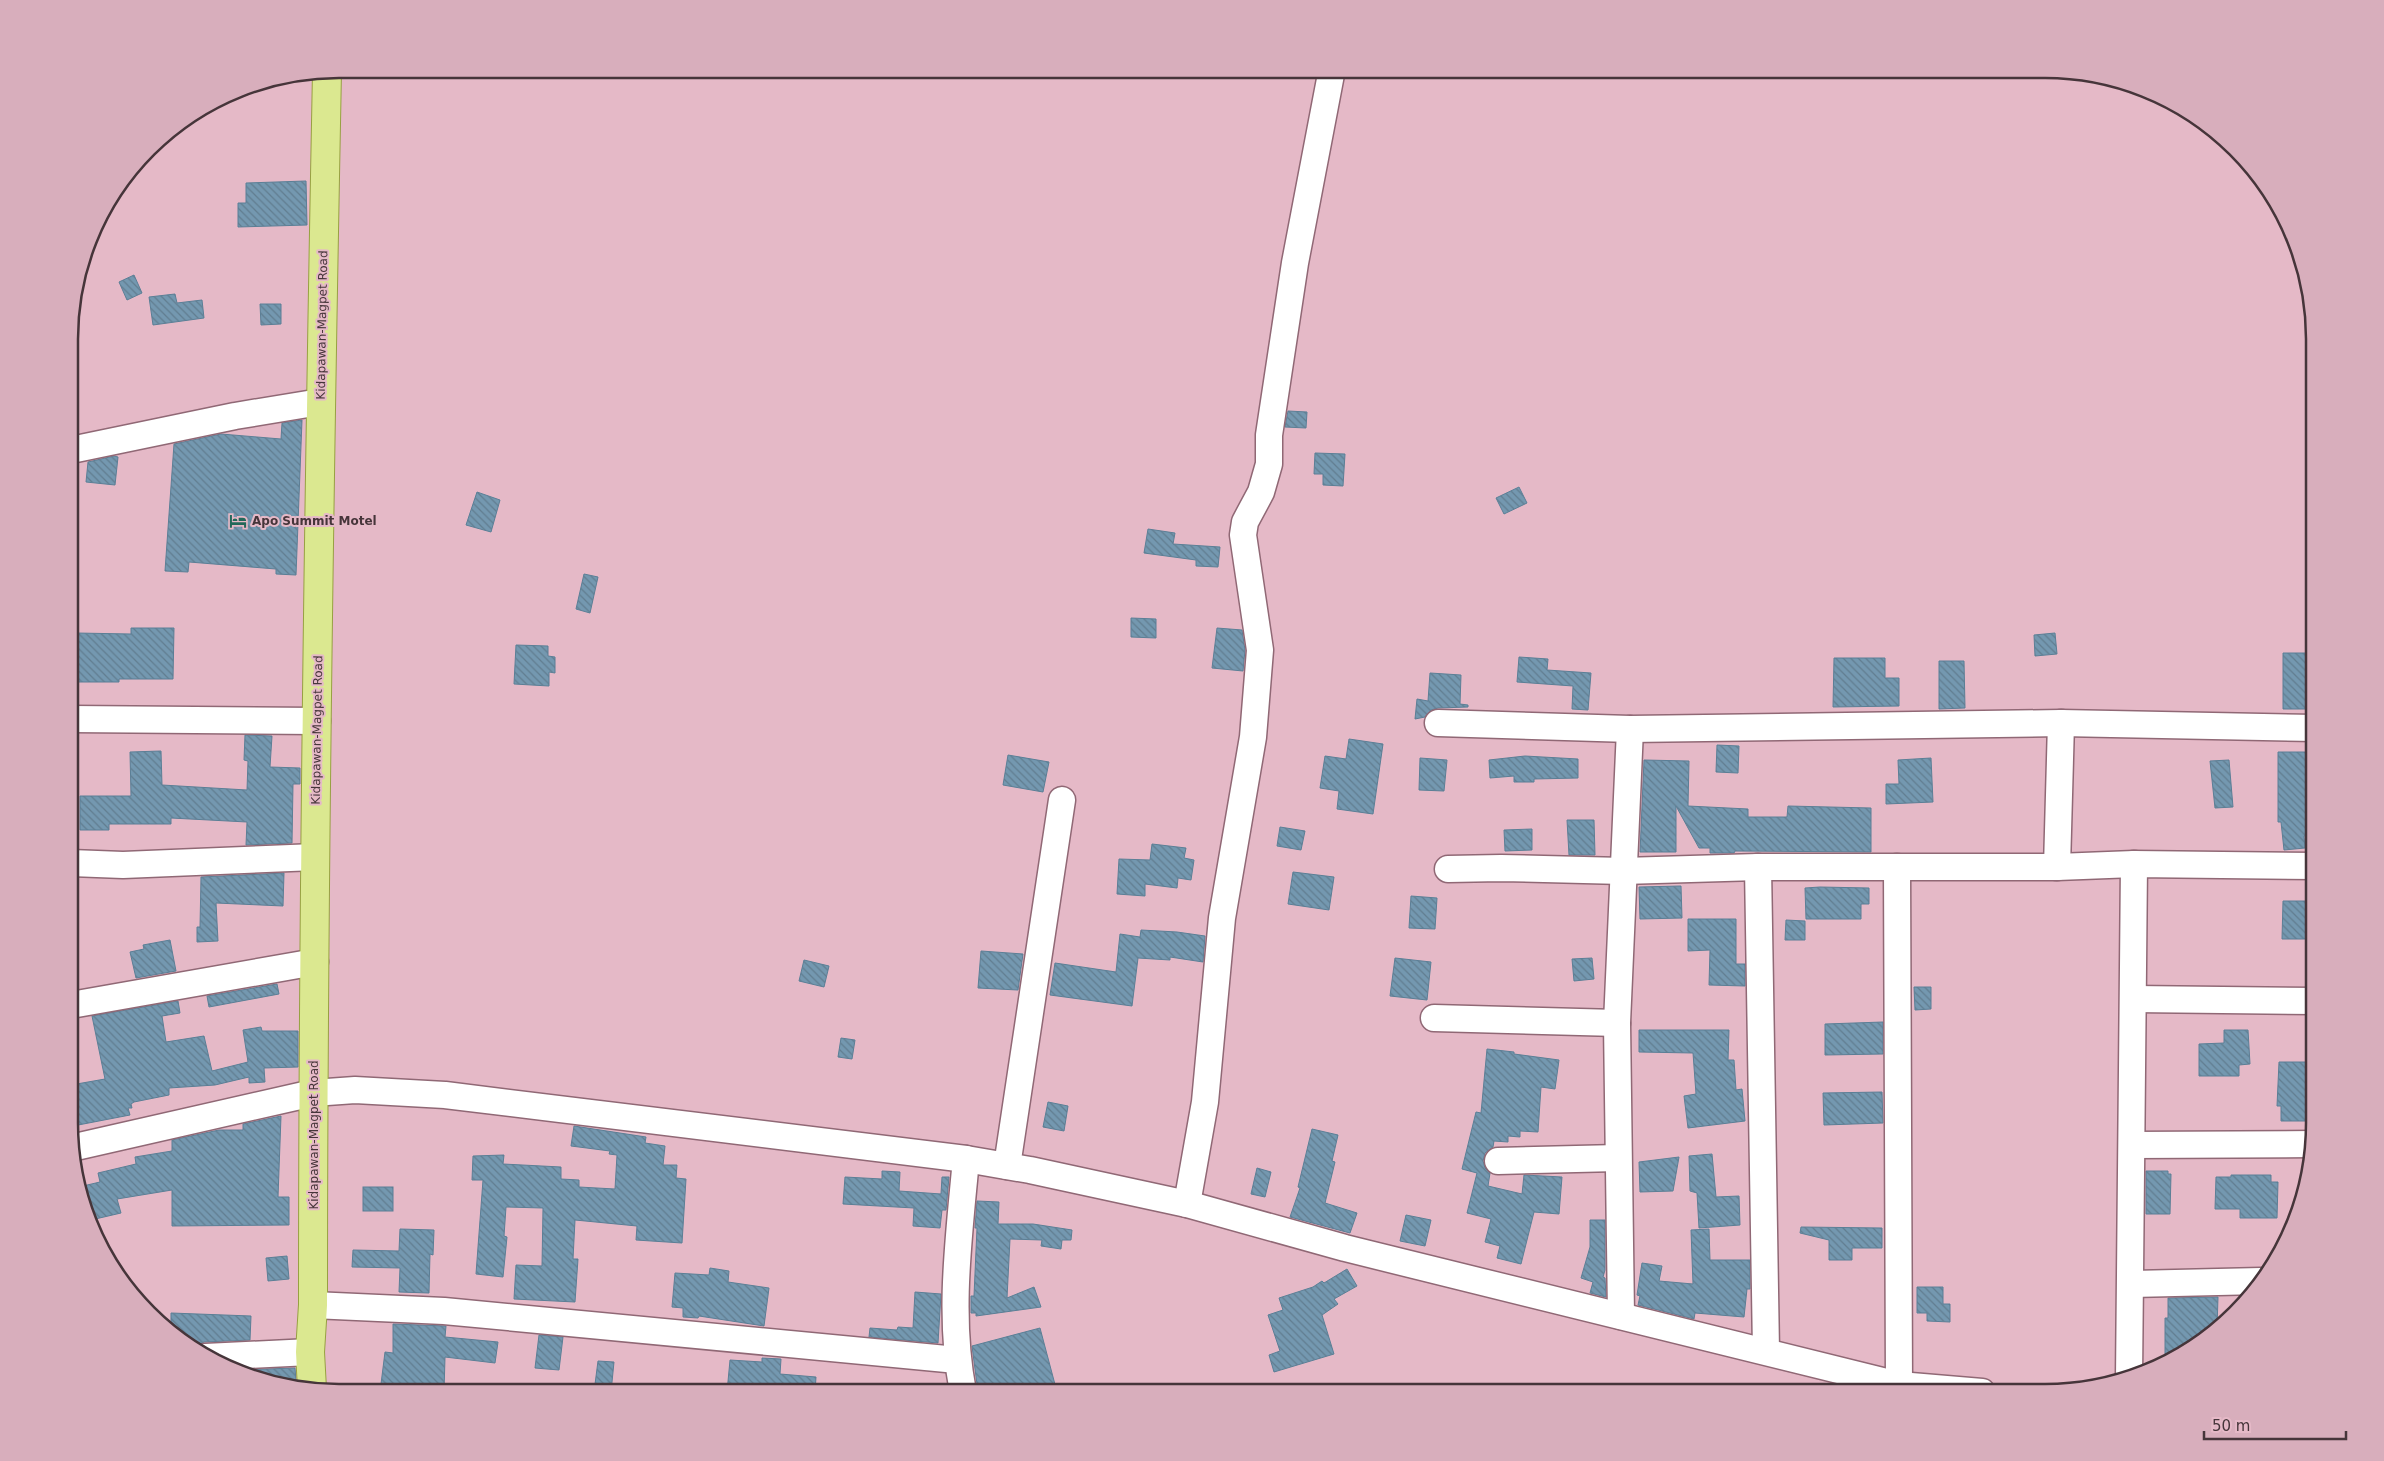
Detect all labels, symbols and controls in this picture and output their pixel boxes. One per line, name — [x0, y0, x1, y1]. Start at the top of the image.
street label: Kidapawan-Magpet Road — [314, 250, 330, 400]
hotel icon: Apo Summit Motel — [228, 511, 248, 531]
place label: Apo Summit Motel — [252, 514, 377, 528]
street label: Kidapawan-Magpet Road — [309, 655, 325, 805]
street label: Kidapawan-Magpet Road — [307, 1060, 321, 1210]
scale bar — [2204, 1408, 2346, 1440]
text: 50 m — [2212, 1417, 2250, 1435]

